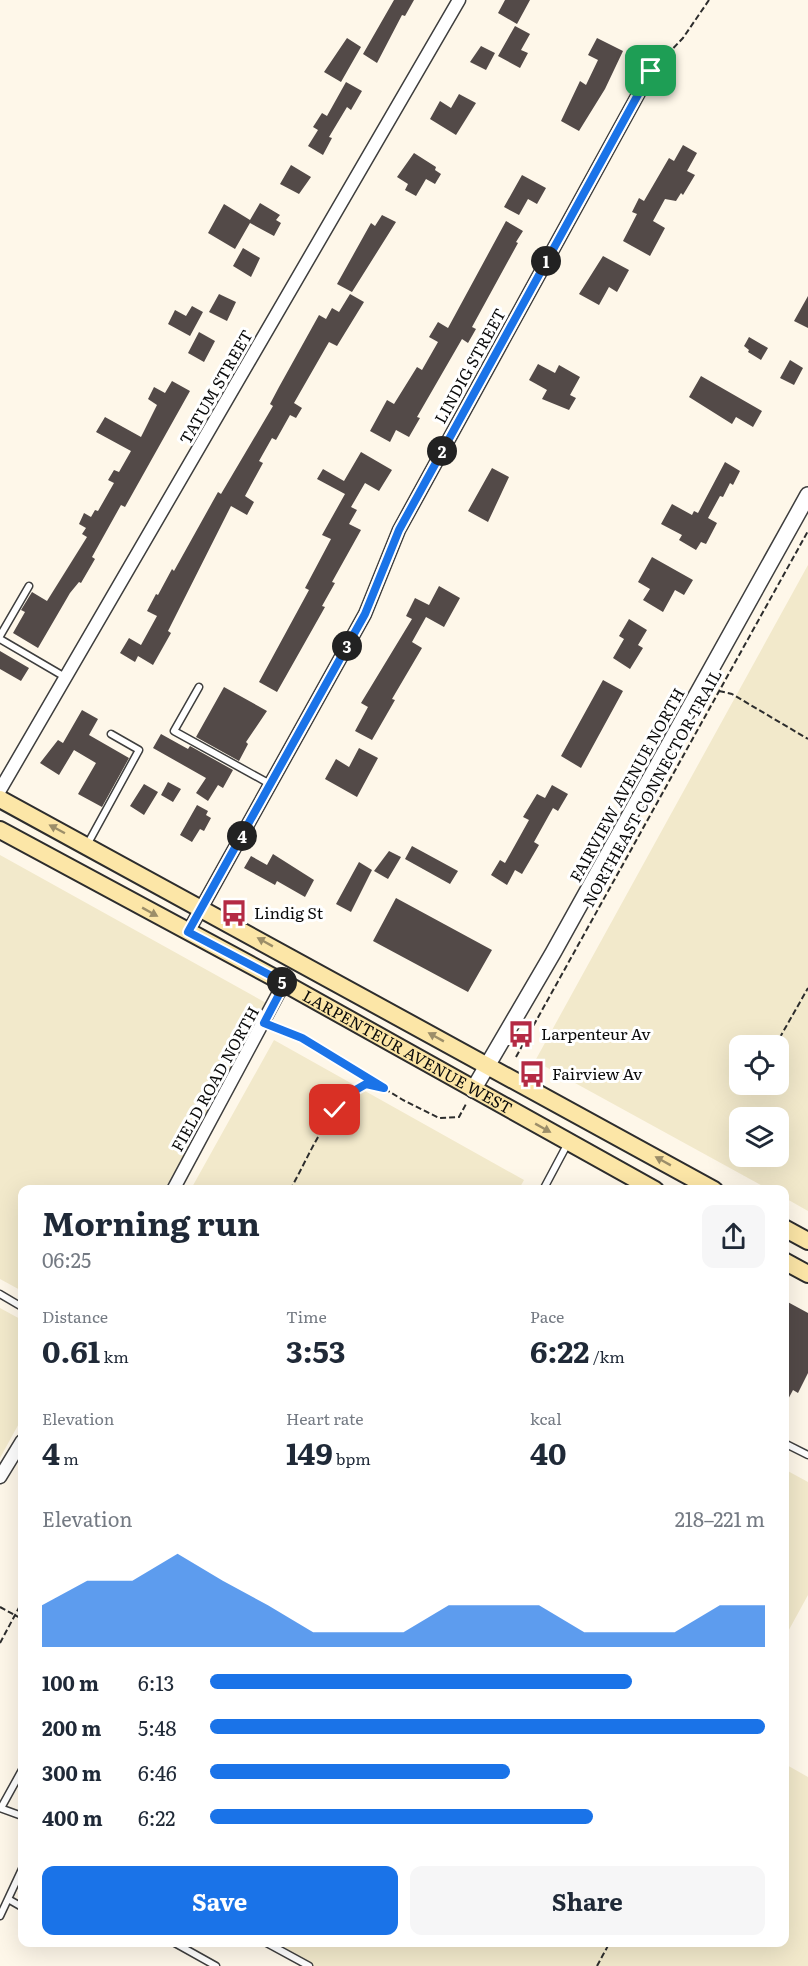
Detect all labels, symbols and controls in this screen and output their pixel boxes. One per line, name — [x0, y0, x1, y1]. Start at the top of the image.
pin — [625, 45, 676, 96]
icon: arrive — [634, 54, 667, 87]
pin: 1 — [531, 246, 561, 276]
text: 1 — [543, 249, 549, 273]
street label: LINDIG STREET — [427, 303, 511, 428]
street label: TATUM STREET — [173, 325, 258, 448]
pin: 2 — [427, 436, 457, 466]
text: 2 — [438, 439, 446, 463]
pin: 3 — [332, 631, 362, 661]
text: 3 — [343, 634, 351, 658]
street label: NORTHEAST CONNECTOR TRAIL — [576, 664, 727, 911]
street label: FAIRVIEW AVENUE NORTH — [563, 683, 690, 886]
pin: 4 — [227, 821, 257, 851]
one-way arrow — [48, 824, 65, 834]
text: 4 — [237, 824, 247, 848]
bus stop icon: Lindig St — [219, 898, 249, 928]
place label: Lindig St — [254, 900, 324, 924]
one-way arrow — [142, 907, 159, 917]
one-way arrow — [257, 937, 273, 948]
pin: 5 — [267, 967, 297, 997]
text: 5 — [278, 970, 286, 994]
street label: LARPENTEUR AVENUE WEST — [299, 983, 517, 1119]
street label: FIELD ROAD NORTH — [164, 1002, 264, 1155]
bus stop icon: Larpenteur Av — [506, 1019, 536, 1049]
place label: Larpenteur Av — [541, 1021, 651, 1045]
one-way arrow — [427, 1032, 444, 1042]
map controls — [729, 1035, 789, 1167]
button: locate — [729, 1035, 789, 1095]
bus stop icon: Fairview Av — [517, 1059, 547, 1089]
place label: Fairview Av — [552, 1061, 643, 1085]
pin — [309, 1084, 360, 1135]
icon: check — [318, 1093, 351, 1126]
button: layers — [729, 1107, 789, 1167]
one-way arrow — [535, 1123, 552, 1133]
one-way arrow — [654, 1156, 671, 1166]
text: Morning run — [42, 1197, 260, 1246]
button: share — [702, 1205, 765, 1268]
text: 06:25 — [42, 1244, 91, 1274]
text: Distance — [42, 1304, 108, 1328]
text: Time — [286, 1304, 327, 1328]
text: Pace — [530, 1304, 564, 1328]
text: 0.61 — [42, 1328, 100, 1372]
text: 3:53 — [286, 1328, 345, 1372]
text: 6:22 — [530, 1328, 589, 1372]
text: km — [100, 1344, 129, 1368]
text: /km — [589, 1344, 625, 1368]
text: Elevation — [42, 1406, 114, 1430]
text: Heart rate — [286, 1406, 364, 1430]
text: kcal — [530, 1406, 562, 1430]
text: 4 — [42, 1430, 60, 1474]
text: 149 — [286, 1430, 333, 1474]
text: 40 — [530, 1430, 567, 1474]
text: m — [60, 1446, 79, 1470]
text: bpm — [333, 1446, 371, 1470]
text: Elevation — [42, 1503, 132, 1533]
text: 218–221 m — [675, 1503, 765, 1533]
text: 100 m — [42, 1667, 99, 1697]
text: 6:13 — [138, 1667, 174, 1697]
text: 200 m — [42, 1712, 101, 1742]
text: 5:48 — [138, 1712, 176, 1742]
text: 300 m — [42, 1757, 102, 1787]
text: 6:46 — [138, 1757, 177, 1787]
text: 400 m — [42, 1802, 103, 1832]
text: 6:22 — [138, 1802, 175, 1832]
button: Save — [42, 1866, 398, 1935]
button: Share — [410, 1866, 765, 1935]

